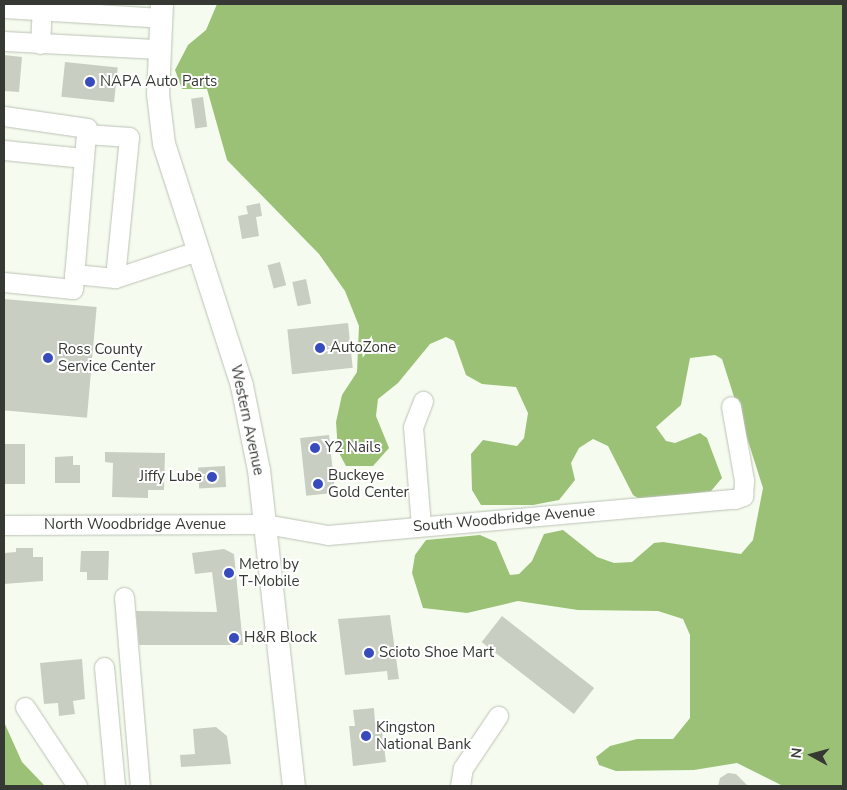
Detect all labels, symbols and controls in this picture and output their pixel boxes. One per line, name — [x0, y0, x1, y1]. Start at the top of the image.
place label: NAPA Auto Parts — [100, 73, 217, 91]
marker: NAPA Auto Parts — [84, 76, 96, 88]
place label: AutoZone — [330, 339, 396, 357]
place label: Ross County Service Center — [58, 340, 155, 375]
marker: AutoZone — [314, 342, 326, 354]
marker: Ross County Service Center — [42, 352, 54, 364]
street label: Western Avenue — [226, 363, 268, 477]
place label: Y2 Nails — [325, 439, 381, 457]
marker: Y2 Nails — [309, 442, 321, 454]
place label: Buckeye Gold Center — [328, 466, 409, 501]
place label: Jiffy Lube — [139, 468, 202, 486]
marker: Jiffy Lube — [206, 471, 218, 483]
marker: Buckeye Gold Center — [312, 478, 324, 490]
street label: South Woodbridge Avenue — [412, 502, 596, 536]
street label: North Woodbridge Avenue — [44, 516, 226, 534]
place label: Metro by T-Mobile — [239, 555, 299, 590]
marker: Metro by T-Mobile — [223, 567, 235, 579]
place label: H&R Block — [244, 629, 317, 647]
marker: H&R Block — [228, 632, 240, 644]
place label: Scioto Shoe Mart — [379, 644, 494, 662]
marker: Scioto Shoe Mart — [363, 647, 375, 659]
place label: Kingston National Bank — [376, 718, 471, 753]
marker: Kingston National Bank — [360, 730, 372, 742]
north arrow — [787, 730, 837, 780]
text: N — [787, 747, 807, 759]

